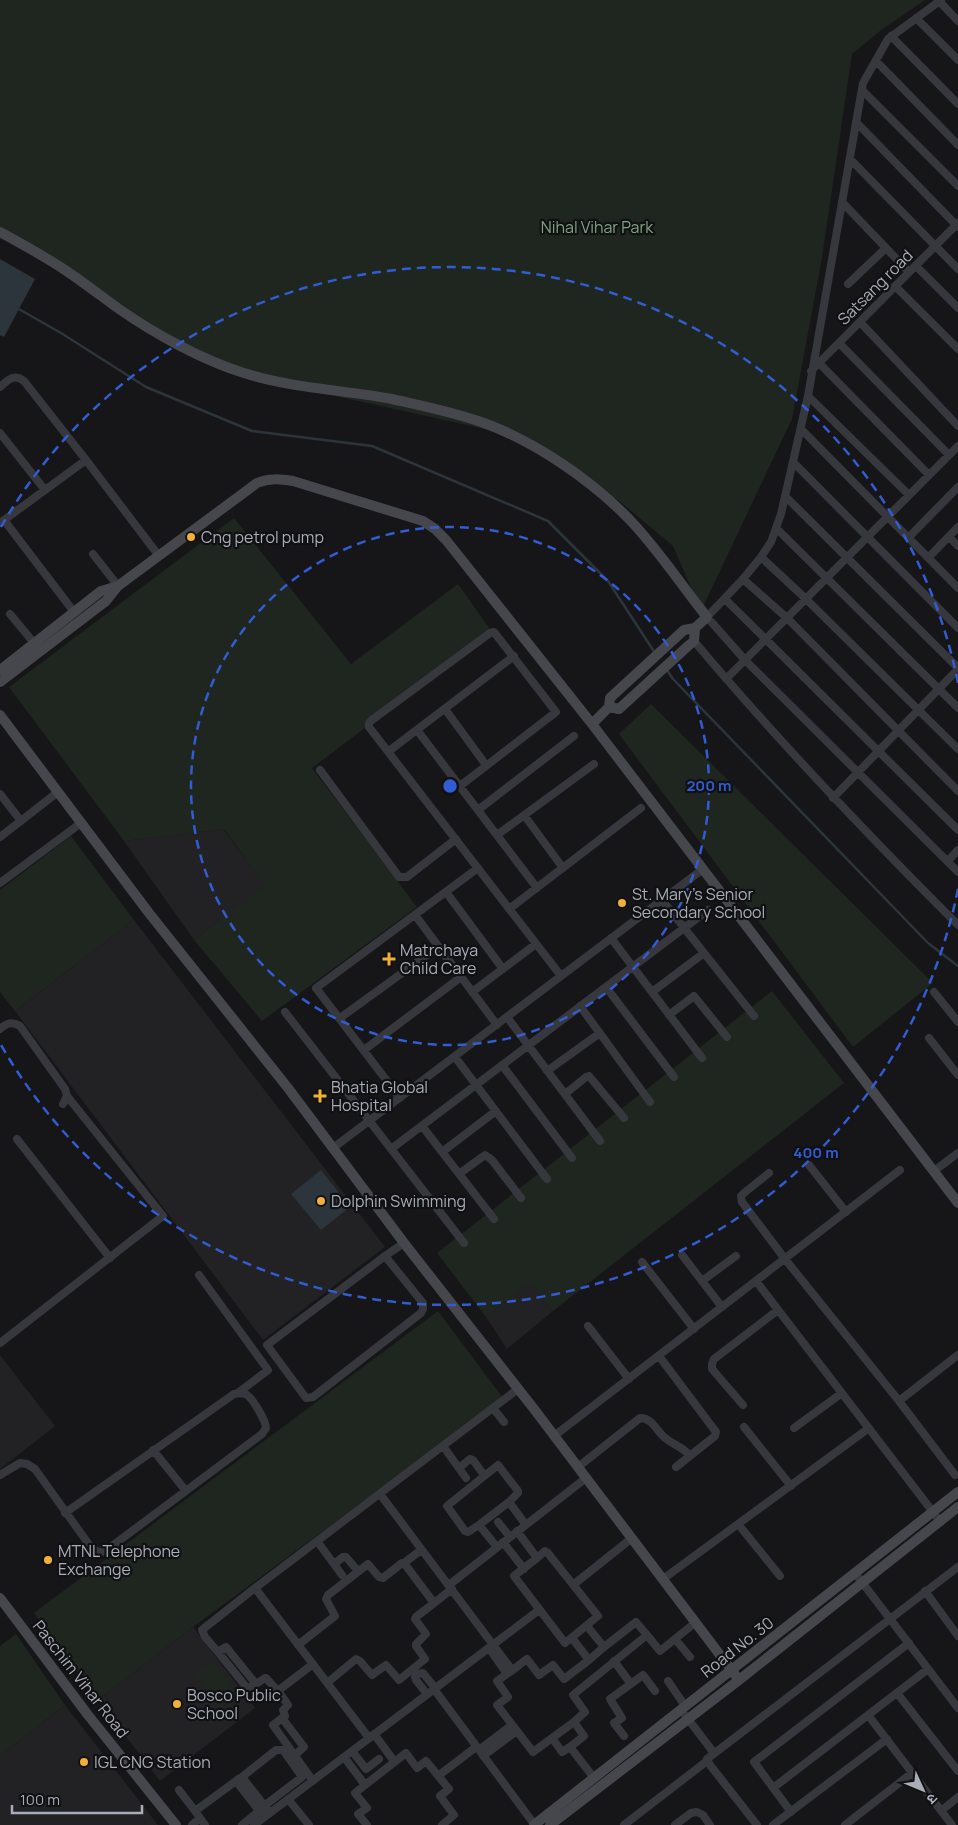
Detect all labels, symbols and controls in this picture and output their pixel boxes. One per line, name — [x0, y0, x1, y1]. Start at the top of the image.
park label: Nihal Vihar Park — [541, 216, 654, 238]
street label: Satsang road — [833, 245, 917, 329]
place label: Cng petrol pump — [201, 526, 324, 548]
marker: Cng petrol pump — [185, 531, 197, 543]
text: 200 m — [686, 775, 732, 796]
centre of rings — [441, 777, 459, 795]
place label: St. Mary's Senior Secondary School — [632, 883, 765, 923]
marker: St. Mary's Senior Secondary School — [616, 897, 628, 909]
place label: Matrchaya Child Care — [400, 939, 478, 979]
marker: Matrchaya Child Care — [382, 952, 396, 966]
place label: Bhatia Global Hospital — [331, 1076, 428, 1116]
marker: Bhatia Global Hospital — [313, 1089, 327, 1103]
text: 400 m — [793, 1142, 839, 1163]
place label: Dolphin Swimming — [331, 1190, 466, 1212]
marker: Dolphin Swimming — [315, 1195, 327, 1207]
place label: MTNL Telephone Exchange — [58, 1540, 180, 1580]
marker: MTNL Telephone Exchange — [42, 1554, 54, 1566]
street label: Road No. 30 — [696, 1612, 778, 1682]
street label: Paschim Vihar Road — [28, 1616, 134, 1742]
place label: Bosco Public School — [187, 1684, 281, 1724]
marker: Bosco Public School — [171, 1698, 183, 1710]
place label: IGL CNG Station — [94, 1751, 211, 1773]
marker: IGL CNG Station — [78, 1756, 90, 1768]
north arrow — [898, 1765, 948, 1815]
scale bar — [12, 1782, 142, 1814]
text: 100 m — [20, 1789, 60, 1810]
text: उ — [922, 1790, 942, 1810]

